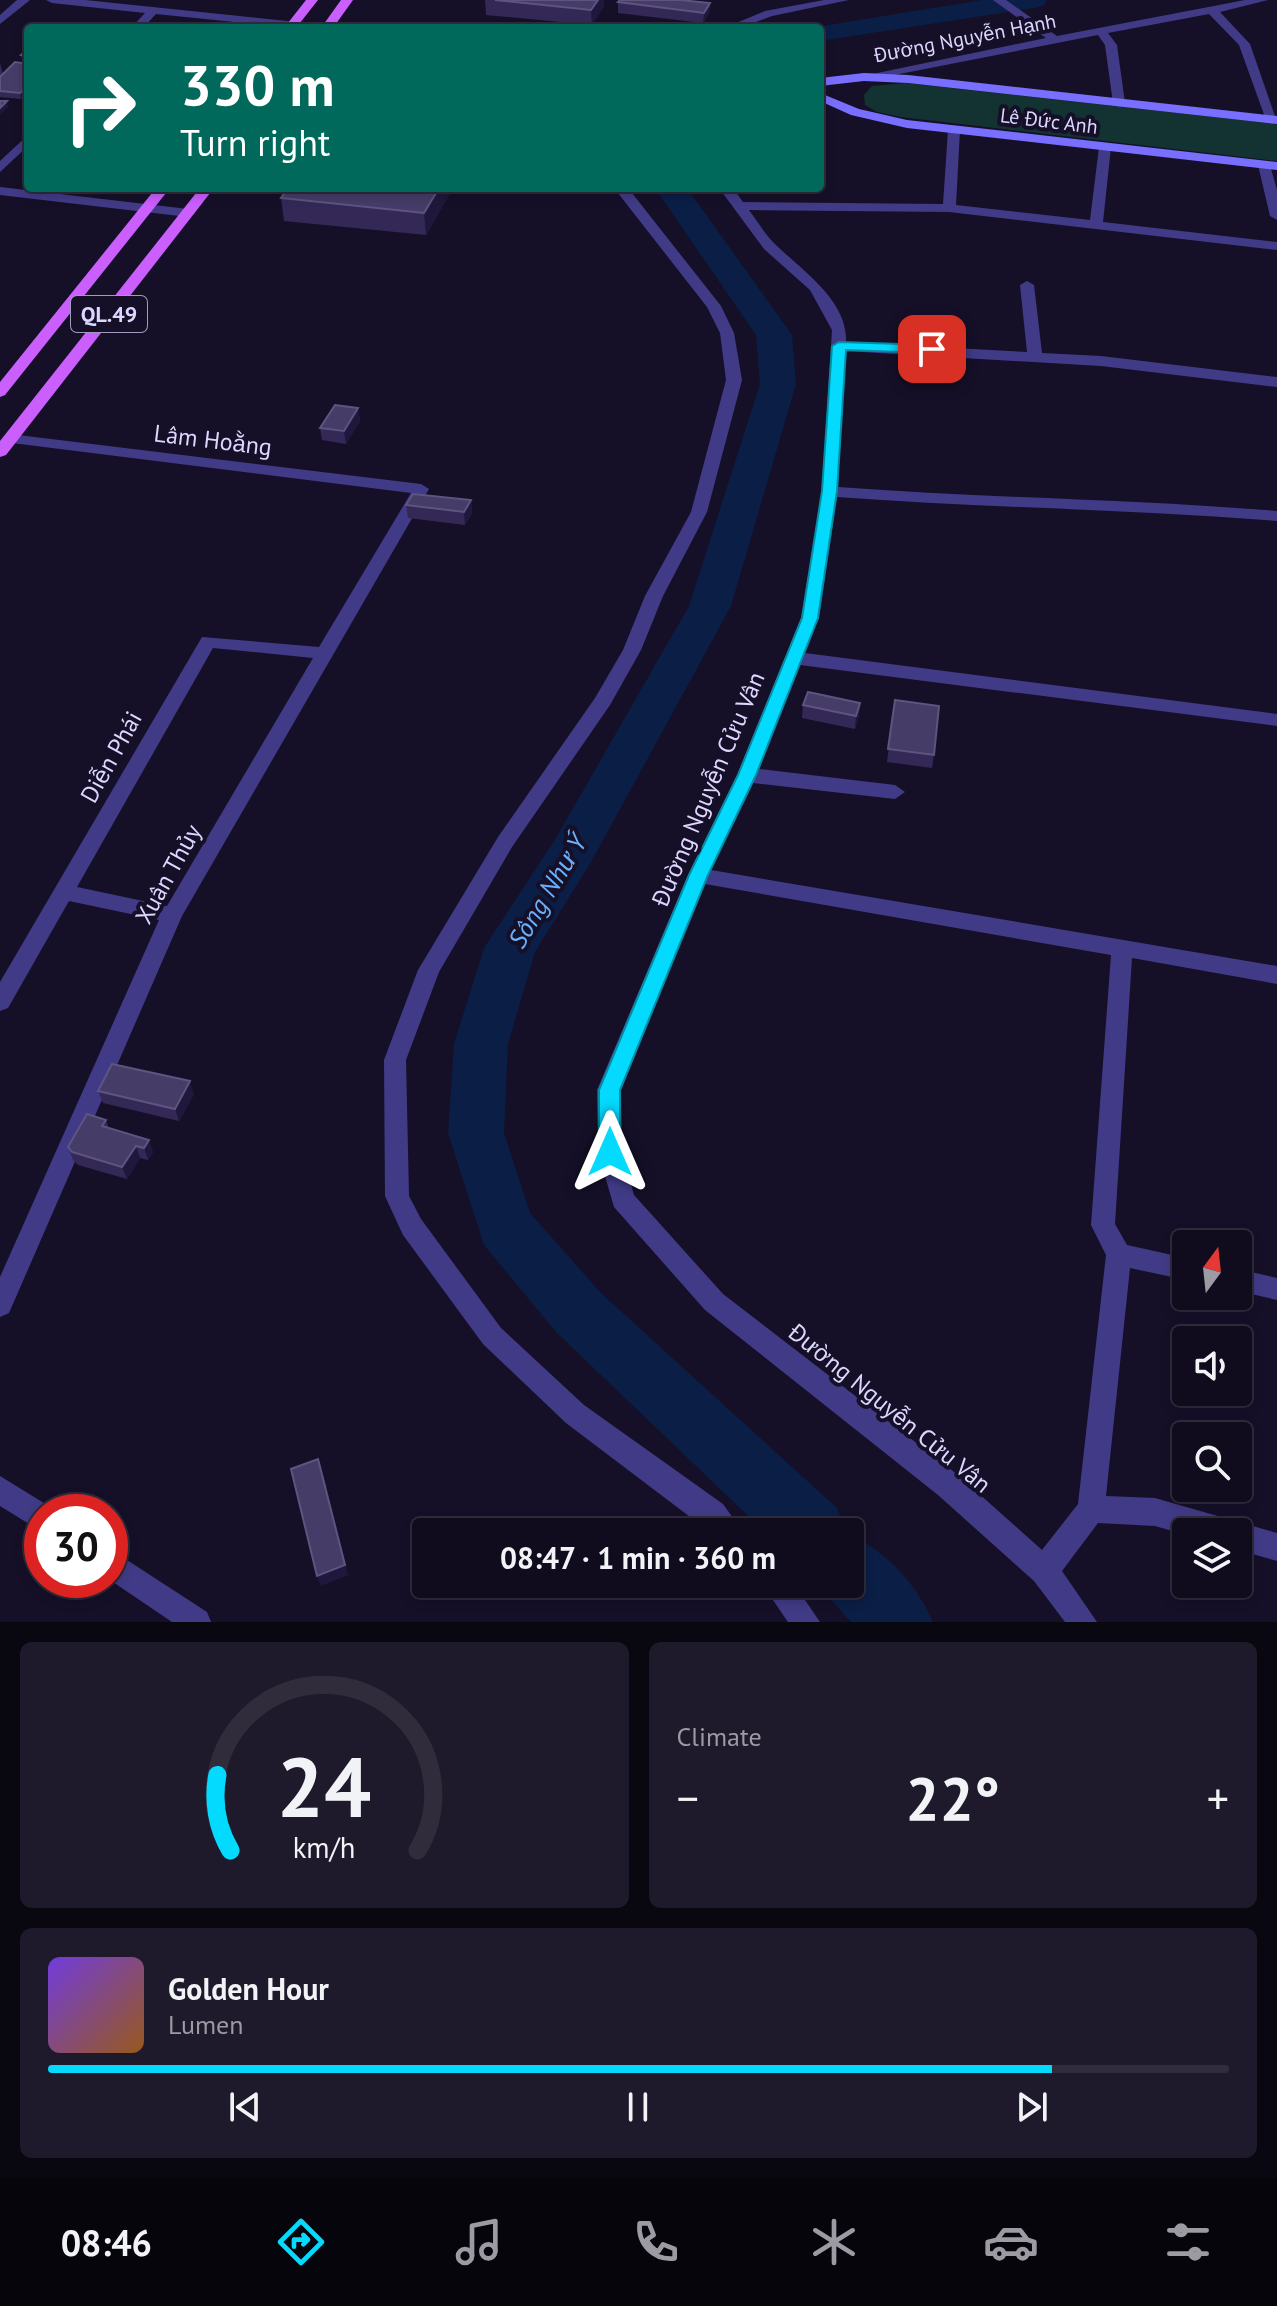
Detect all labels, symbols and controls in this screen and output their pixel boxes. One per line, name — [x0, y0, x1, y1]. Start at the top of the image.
street label: Đường Nguyễn Hạnh — [871, 8, 1058, 69]
text: 330 m — [180, 49, 335, 121]
icon: right — [48, 56, 152, 160]
street label: Lê Đức Anh — [999, 102, 1099, 140]
text: Turn right — [180, 119, 330, 166]
road number: QL.49 — [71, 296, 147, 332]
pin — [898, 315, 966, 383]
icon: arrive — [910, 327, 954, 371]
street label: Lâm Hoằng — [152, 417, 274, 463]
street label: Đường Nguyễn Cửu Vân — [644, 667, 772, 912]
street label: Diễn Phái — [73, 706, 149, 808]
street label: Xuân Thủy — [128, 819, 208, 929]
water label: Sông Như Ý — [500, 826, 595, 954]
position arrow — [568, 1110, 652, 1194]
north arrow — [1172, 1230, 1252, 1310]
map controls — [1172, 1230, 1252, 1598]
street label: Đường Nguyễn Cửu Vân — [782, 1316, 998, 1499]
button: sound — [1172, 1326, 1252, 1406]
button: search — [1172, 1422, 1252, 1502]
speed limit sign: 30 — [24, 1494, 128, 1598]
button: layers — [1172, 1518, 1252, 1598]
text: 08:47 · 1 min · 360 m — [500, 1538, 776, 1577]
text: Climate — [677, 1720, 762, 1753]
text: 24 — [277, 1732, 371, 1840]
text: 22° — [906, 1759, 1000, 1837]
text: − — [677, 1769, 699, 1826]
text: + — [1207, 1769, 1229, 1826]
text: km/h — [293, 1829, 356, 1866]
text: Golden Hour — [168, 1969, 329, 2008]
text: Lumen — [168, 2008, 243, 2041]
icon: previous — [223, 2085, 267, 2129]
icon: pause — [616, 2085, 660, 2129]
icon: next — [1010, 2085, 1054, 2129]
icon: directions — [273, 2214, 329, 2270]
icon: music — [451, 2214, 507, 2270]
icon: phone — [628, 2214, 684, 2270]
icon: climate — [806, 2214, 862, 2270]
icon: car — [983, 2214, 1039, 2270]
icon: filters — [1160, 2214, 1216, 2270]
text: 08:46 — [61, 2219, 152, 2266]

